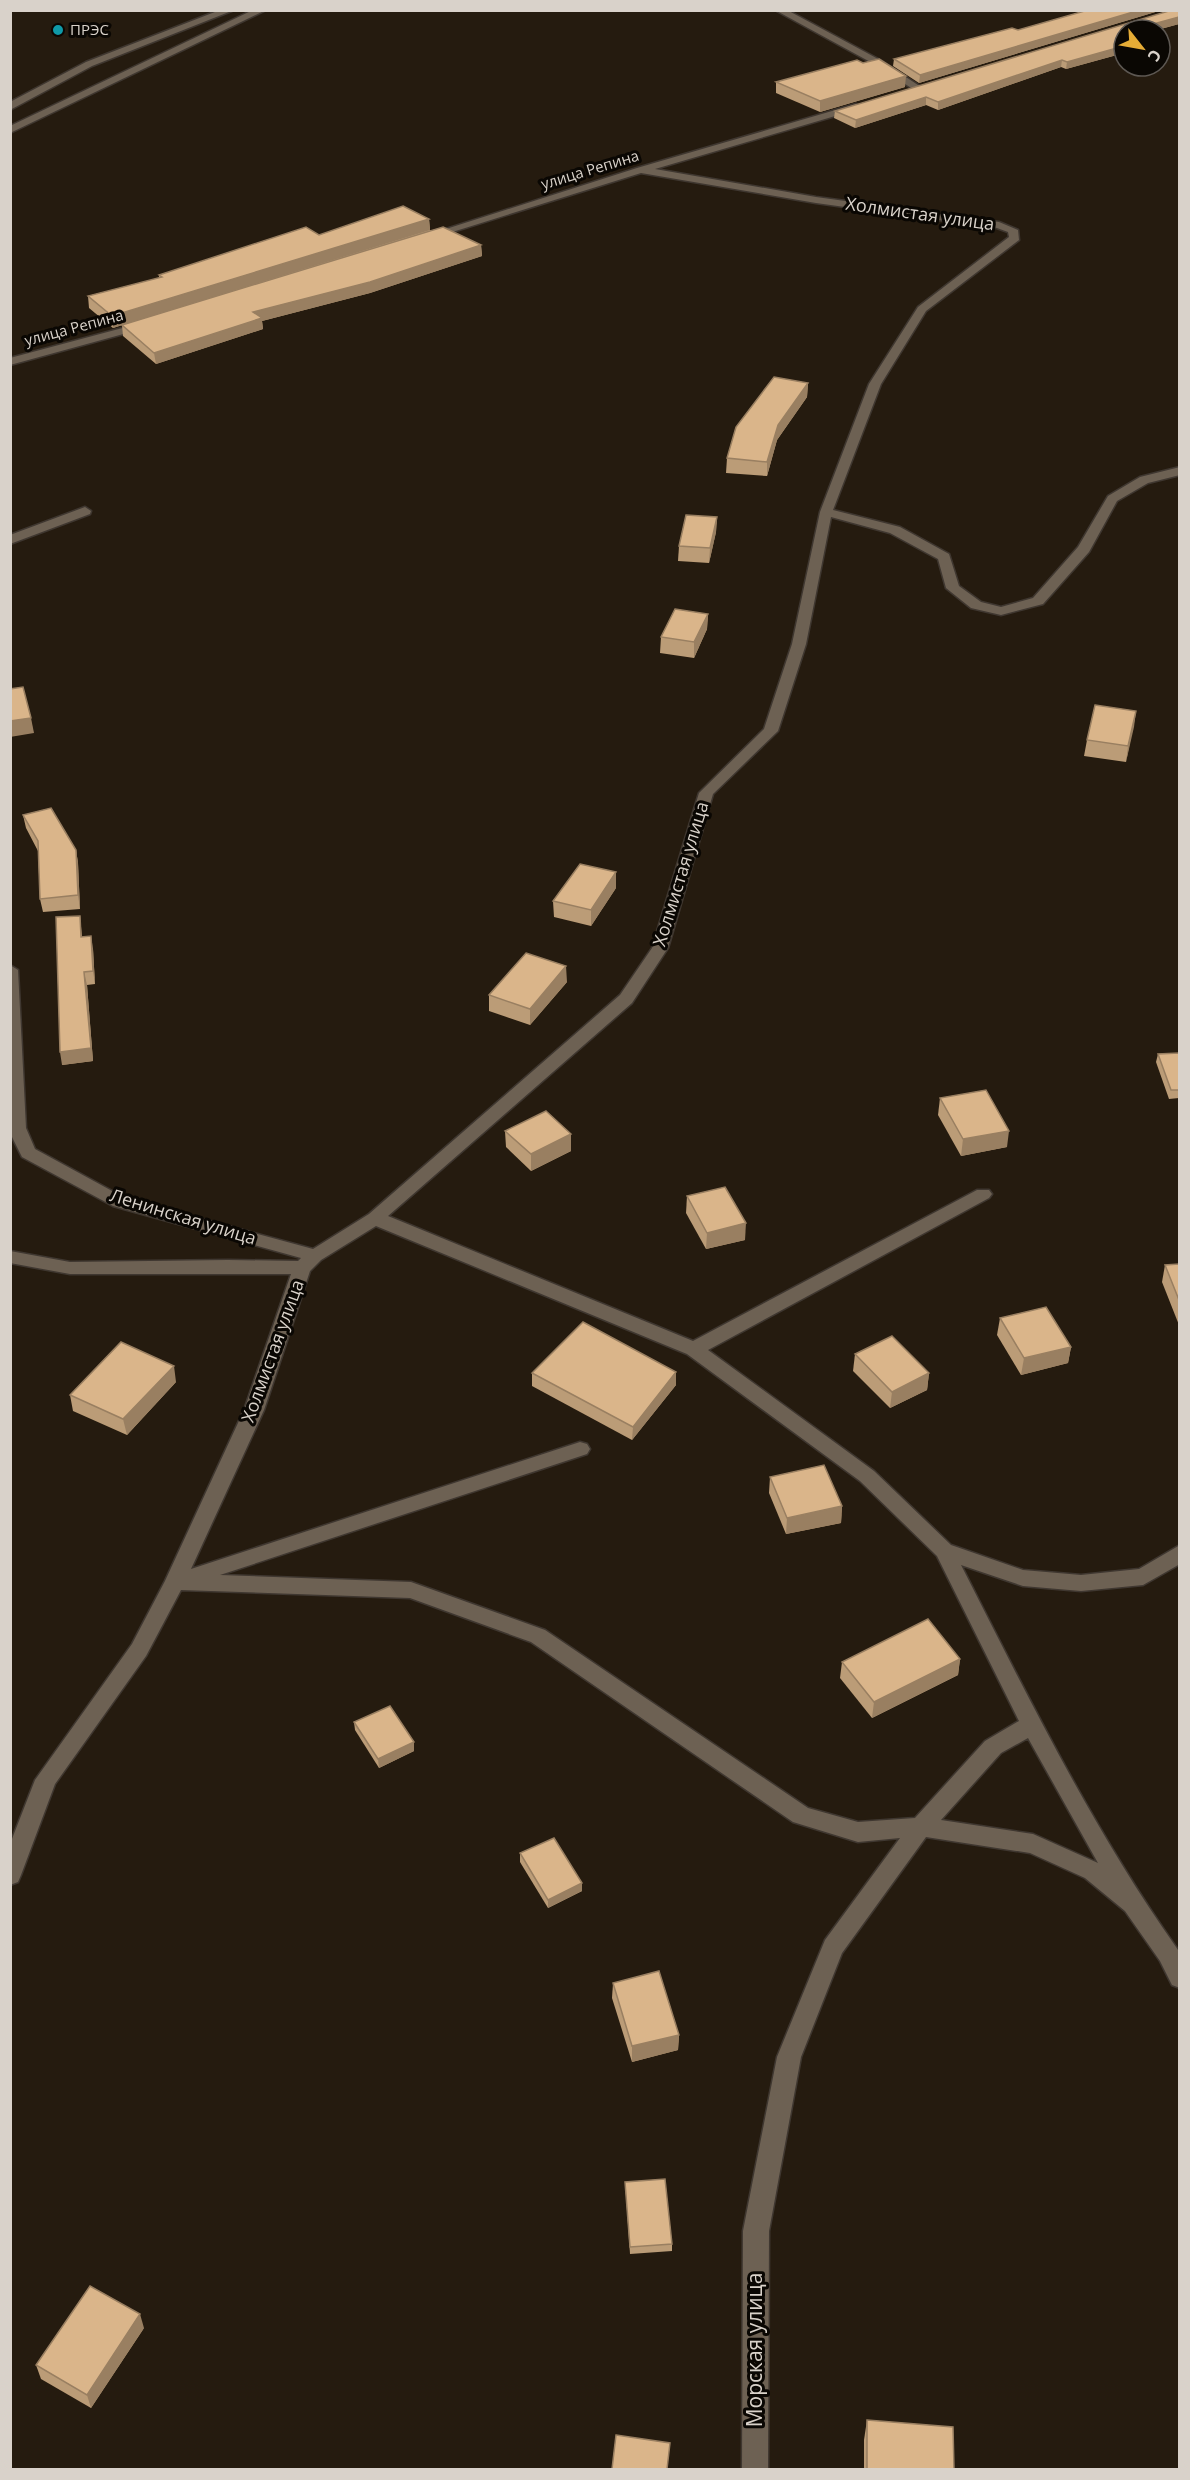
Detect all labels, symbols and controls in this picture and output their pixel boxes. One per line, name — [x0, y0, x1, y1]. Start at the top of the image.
north arrow — [1112, 18, 1172, 78]
place label: ПРЭС — [70, 19, 109, 39]
marker: ПРЭС — [51, 23, 65, 37]
text: С — [1143, 46, 1167, 66]
street label: улица Репина — [538, 145, 641, 193]
street label: Холмистая улица — [844, 191, 996, 235]
street label: улица Репина — [22, 304, 125, 350]
street label: Холмистая улица — [647, 798, 713, 949]
street label: Ленинская улица — [107, 1182, 259, 1250]
street label: Холмистая улица — [235, 1276, 309, 1425]
street label: Морская улица — [740, 2273, 768, 2427]

